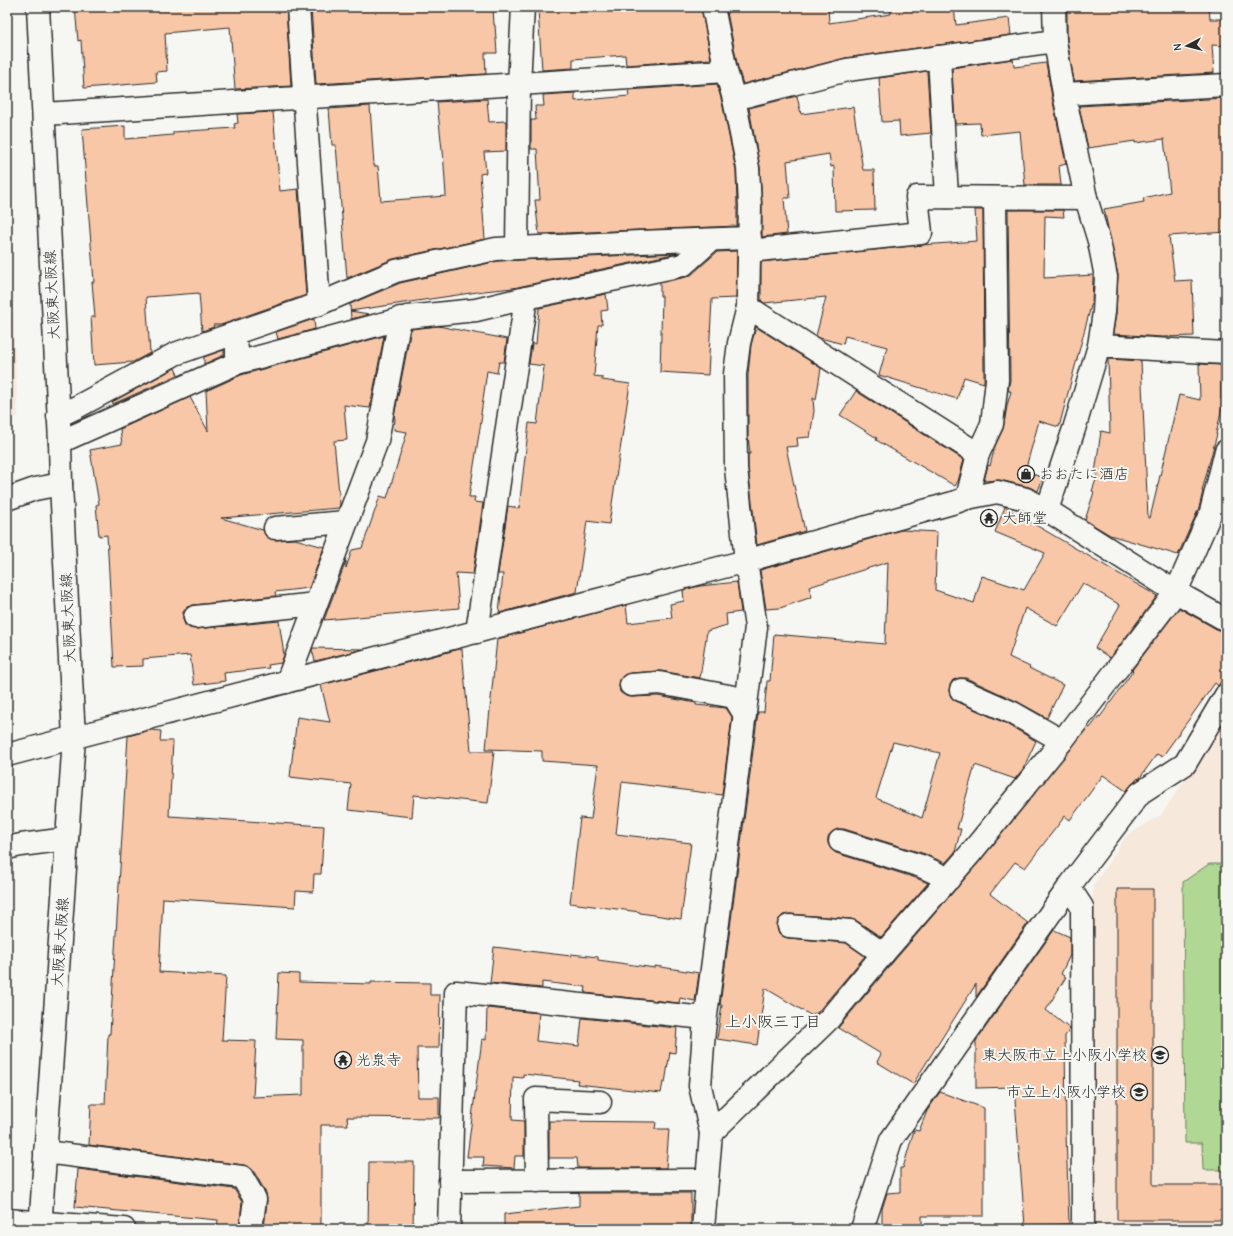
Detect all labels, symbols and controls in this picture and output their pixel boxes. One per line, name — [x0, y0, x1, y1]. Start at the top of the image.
north arrow — [1167, 26, 1207, 66]
text: N — [1171, 43, 1184, 52]
street label: 大阪東大阪線 — [41, 250, 63, 340]
shop icon: おおたに酒店 — [1016, 464, 1036, 484]
place label: おおたに酒店 — [1039, 465, 1129, 483]
temple icon: 大師堂 — [979, 508, 999, 528]
place label: 大師堂 — [1002, 509, 1047, 527]
street label: 大阪東大阪線 — [57, 573, 79, 663]
street label: 大阪東大阪線 — [48, 896, 72, 988]
district label: 上小阪三丁目 — [725, 1013, 821, 1031]
school or university icon: 東大阪市立上小阪小学校 — [1150, 1045, 1170, 1065]
place label: 東大阪市立上小阪小学校 — [982, 1046, 1147, 1064]
temple icon: 光泉寺 — [333, 1050, 353, 1070]
place label: 光泉寺 — [356, 1051, 401, 1069]
school or university icon: 市立上小阪小学校 — [1129, 1082, 1149, 1102]
place label: 市立上小阪小学校 — [1006, 1083, 1126, 1101]

